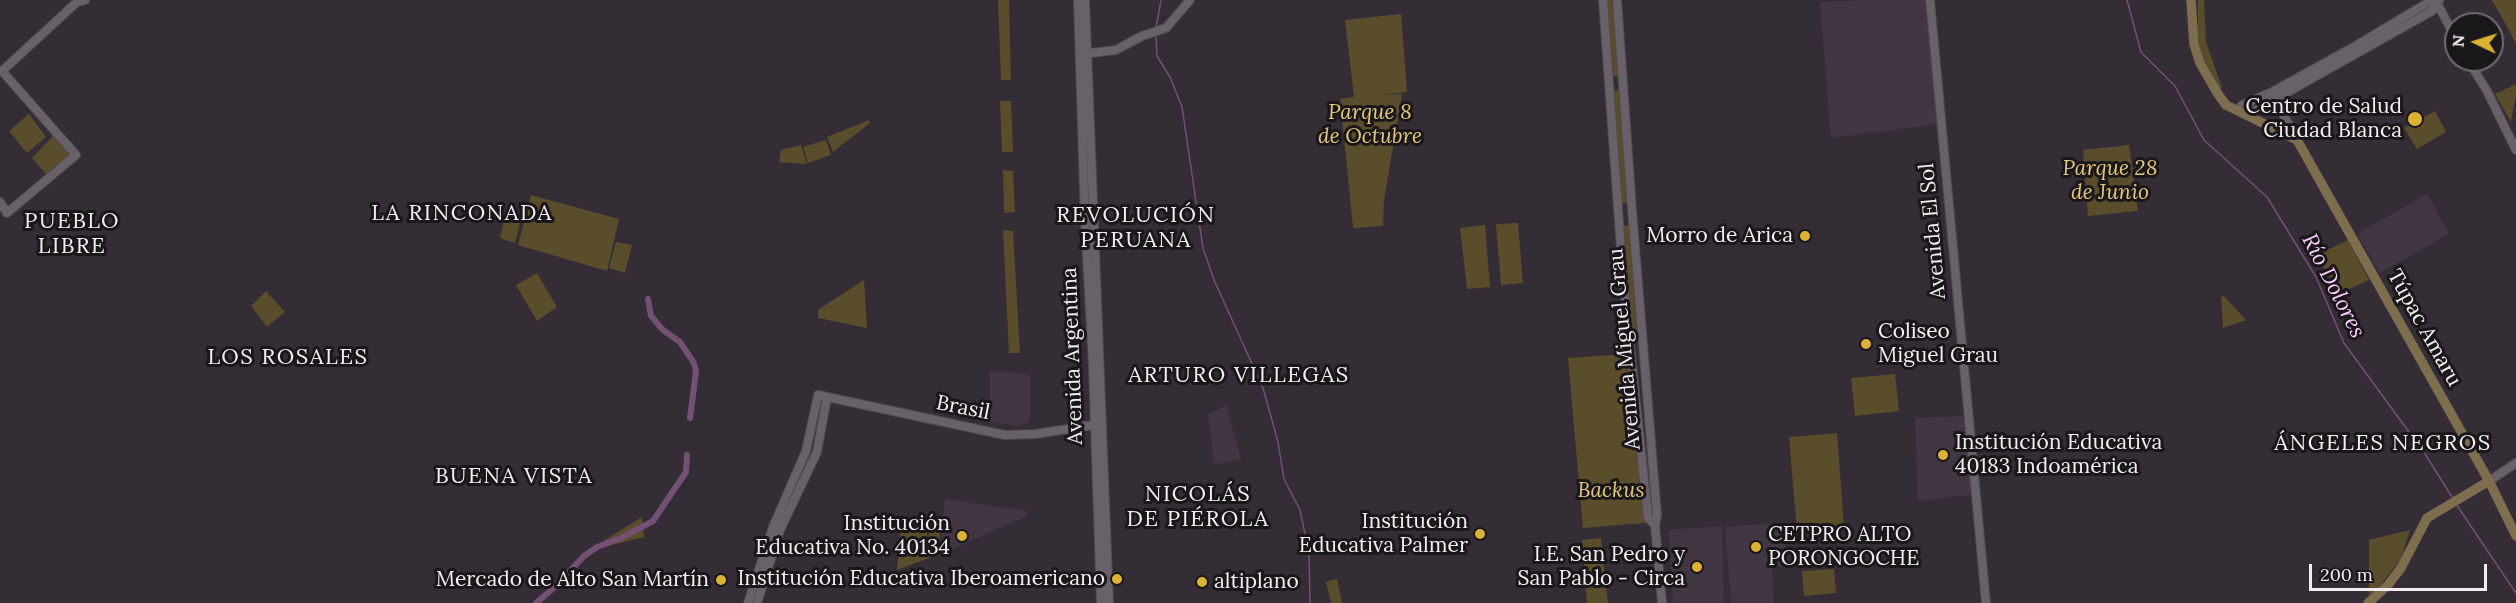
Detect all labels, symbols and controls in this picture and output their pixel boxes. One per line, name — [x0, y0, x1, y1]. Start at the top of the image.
north arrow — [2444, 12, 2504, 72]
text: N — [2448, 34, 2468, 48]
place label: Centro de Salud Ciudad Blanca — [2245, 94, 2402, 144]
park label: Parque 8 de Octubre — [1318, 100, 1422, 150]
marker: Centro de Salud Ciudad Blanca — [2406, 110, 2424, 128]
park label: Parque 28 de Junio — [2063, 156, 2157, 206]
street label: Avenida El Sol — [1915, 162, 1951, 300]
district label: LA RINCONADA — [371, 201, 553, 227]
district label: REVOLUCIÓN PERUANA — [1056, 203, 1216, 254]
district label: PUEBLO LIBRE — [24, 209, 120, 260]
place label: Morro de Arica — [1646, 223, 1793, 249]
marker: Morro de Arica — [1798, 229, 1812, 243]
water label: Río Dolores — [2296, 230, 2370, 342]
street label: Avenida Miguel Grau — [1604, 247, 1646, 451]
street label: Túpac Amaru — [2381, 265, 2467, 391]
street label: Avenida Argentina — [1057, 267, 1089, 445]
place label: Coliseo Miguel Grau — [1878, 319, 1998, 369]
marker: Coliseo Miguel Grau — [1859, 337, 1873, 351]
district label: LOS ROSALES — [208, 345, 368, 371]
district label: ARTURO VILLEGAS — [1128, 363, 1350, 389]
street label: Brasil — [934, 390, 992, 426]
place label: Institución Educativa 40183 Indoamérica — [1955, 430, 2162, 480]
district label: ÁNGELES NEGROS — [2274, 431, 2492, 457]
marker: Institución Educativa 40183 Indoamérica — [1936, 448, 1950, 462]
district label: BUENA VISTA — [435, 464, 593, 490]
park label: Backus — [1578, 478, 1644, 504]
district label: NICOLÁS DE PIÉROLA — [1127, 482, 1269, 534]
place label: Institución Educativa Palmer — [1299, 509, 1468, 559]
place label: Institución Educativa No. 40134 — [755, 511, 950, 561]
place label: CETPRO ALTO PORONGOCHE — [1768, 522, 1919, 572]
marker: Institución Educativa Palmer — [1473, 527, 1487, 541]
marker: Institución Educativa No. 40134 — [955, 529, 969, 543]
marker: CETPRO ALTO PORONGOCHE — [1749, 540, 1763, 554]
place label: I.E. San Pedro y San Pablo - Circa — [1518, 542, 1685, 592]
scale bar — [2312, 552, 2490, 590]
marker: I.E. San Pedro y San Pablo - Circa — [1690, 560, 1704, 574]
text: 200 m — [2320, 563, 2373, 586]
place label: Institución Educativa Iberoamericano — [737, 566, 1105, 592]
place label: Mercado de Alto San Martín — [436, 567, 709, 593]
place label: altiplano — [1214, 569, 1299, 595]
marker: Institución Educativa Iberoamericano — [1110, 572, 1124, 586]
marker: Mercado de Alto San Martín — [714, 573, 728, 587]
marker: altiplano — [1195, 575, 1209, 589]

